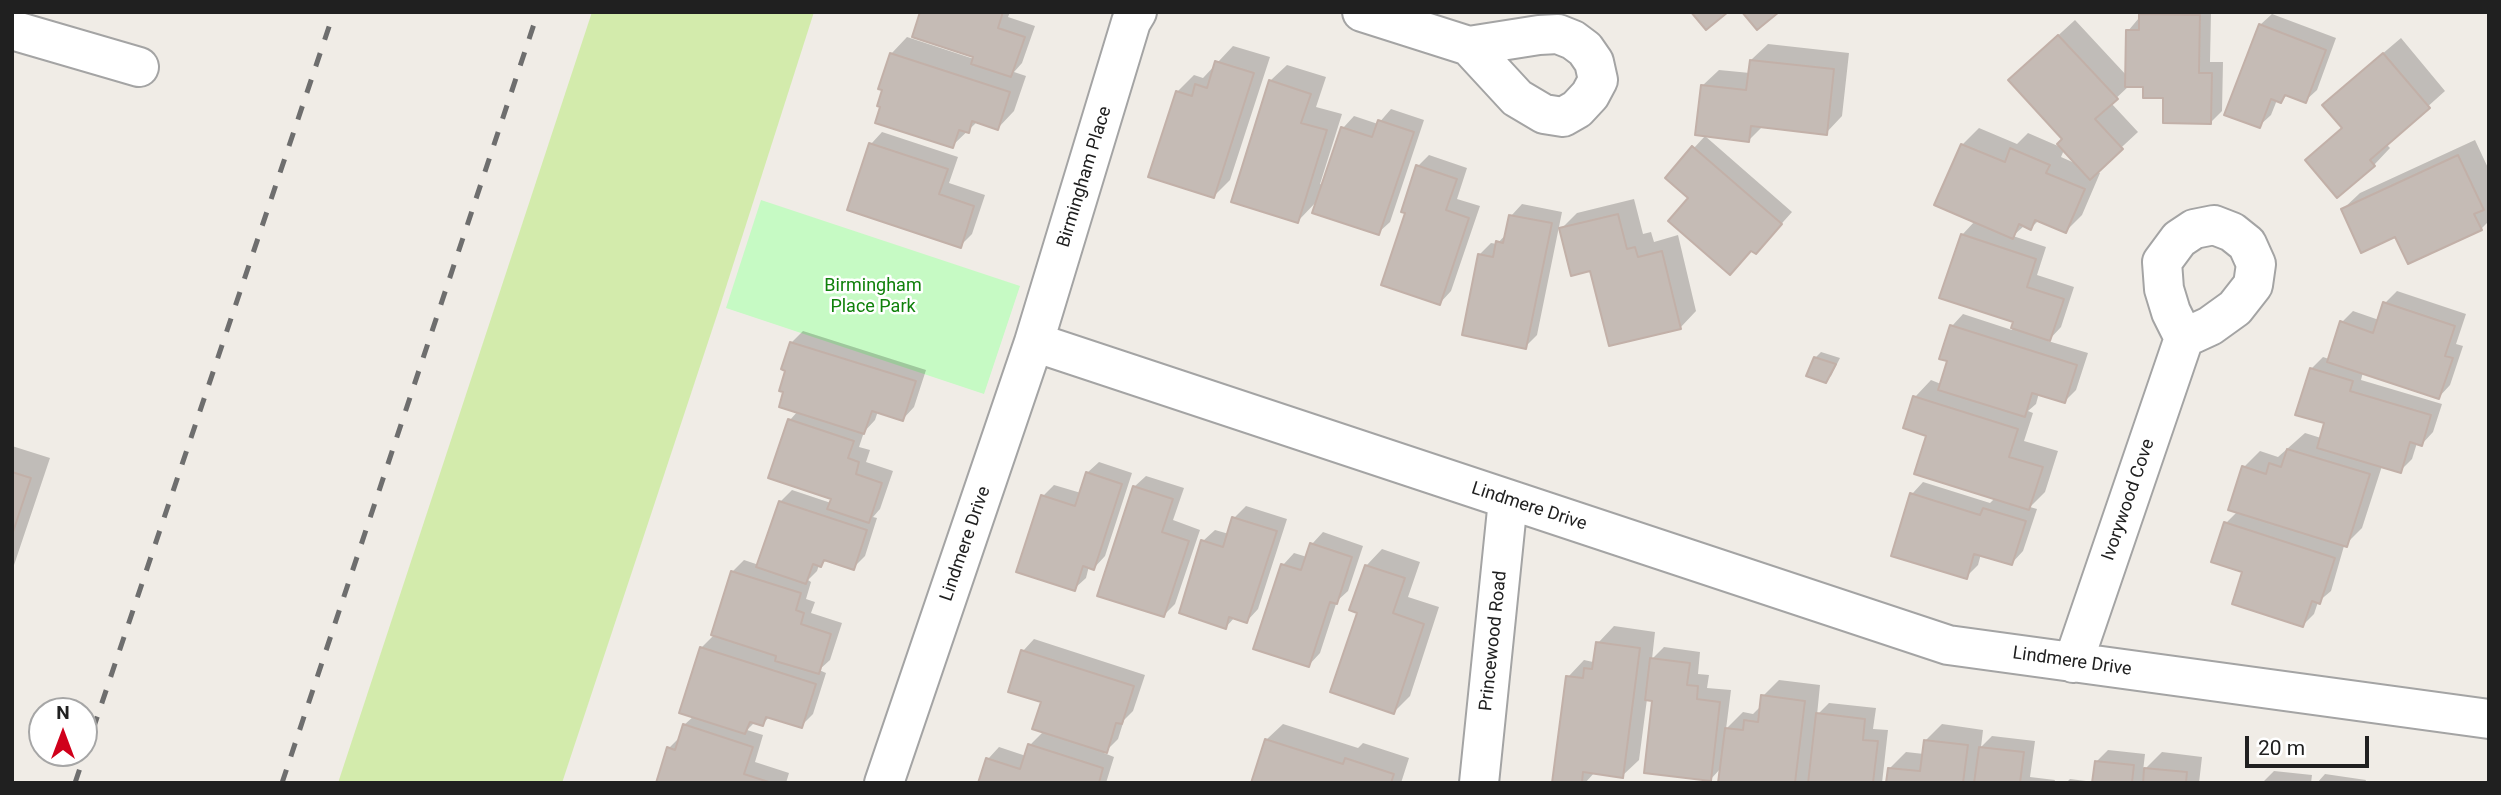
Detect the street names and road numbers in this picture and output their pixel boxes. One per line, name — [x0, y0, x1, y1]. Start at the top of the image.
street label: Birmingham Place — [1053, 104, 1117, 250]
street label: Ivorywood Cove — [2098, 436, 2160, 564]
street label: Lindmere Drive — [1469, 478, 1589, 536]
street label: Lindmere Drive — [936, 484, 996, 604]
street label: Princewood Road — [1476, 570, 1512, 712]
street label: Lindmere Drive — [2011, 643, 2133, 681]

